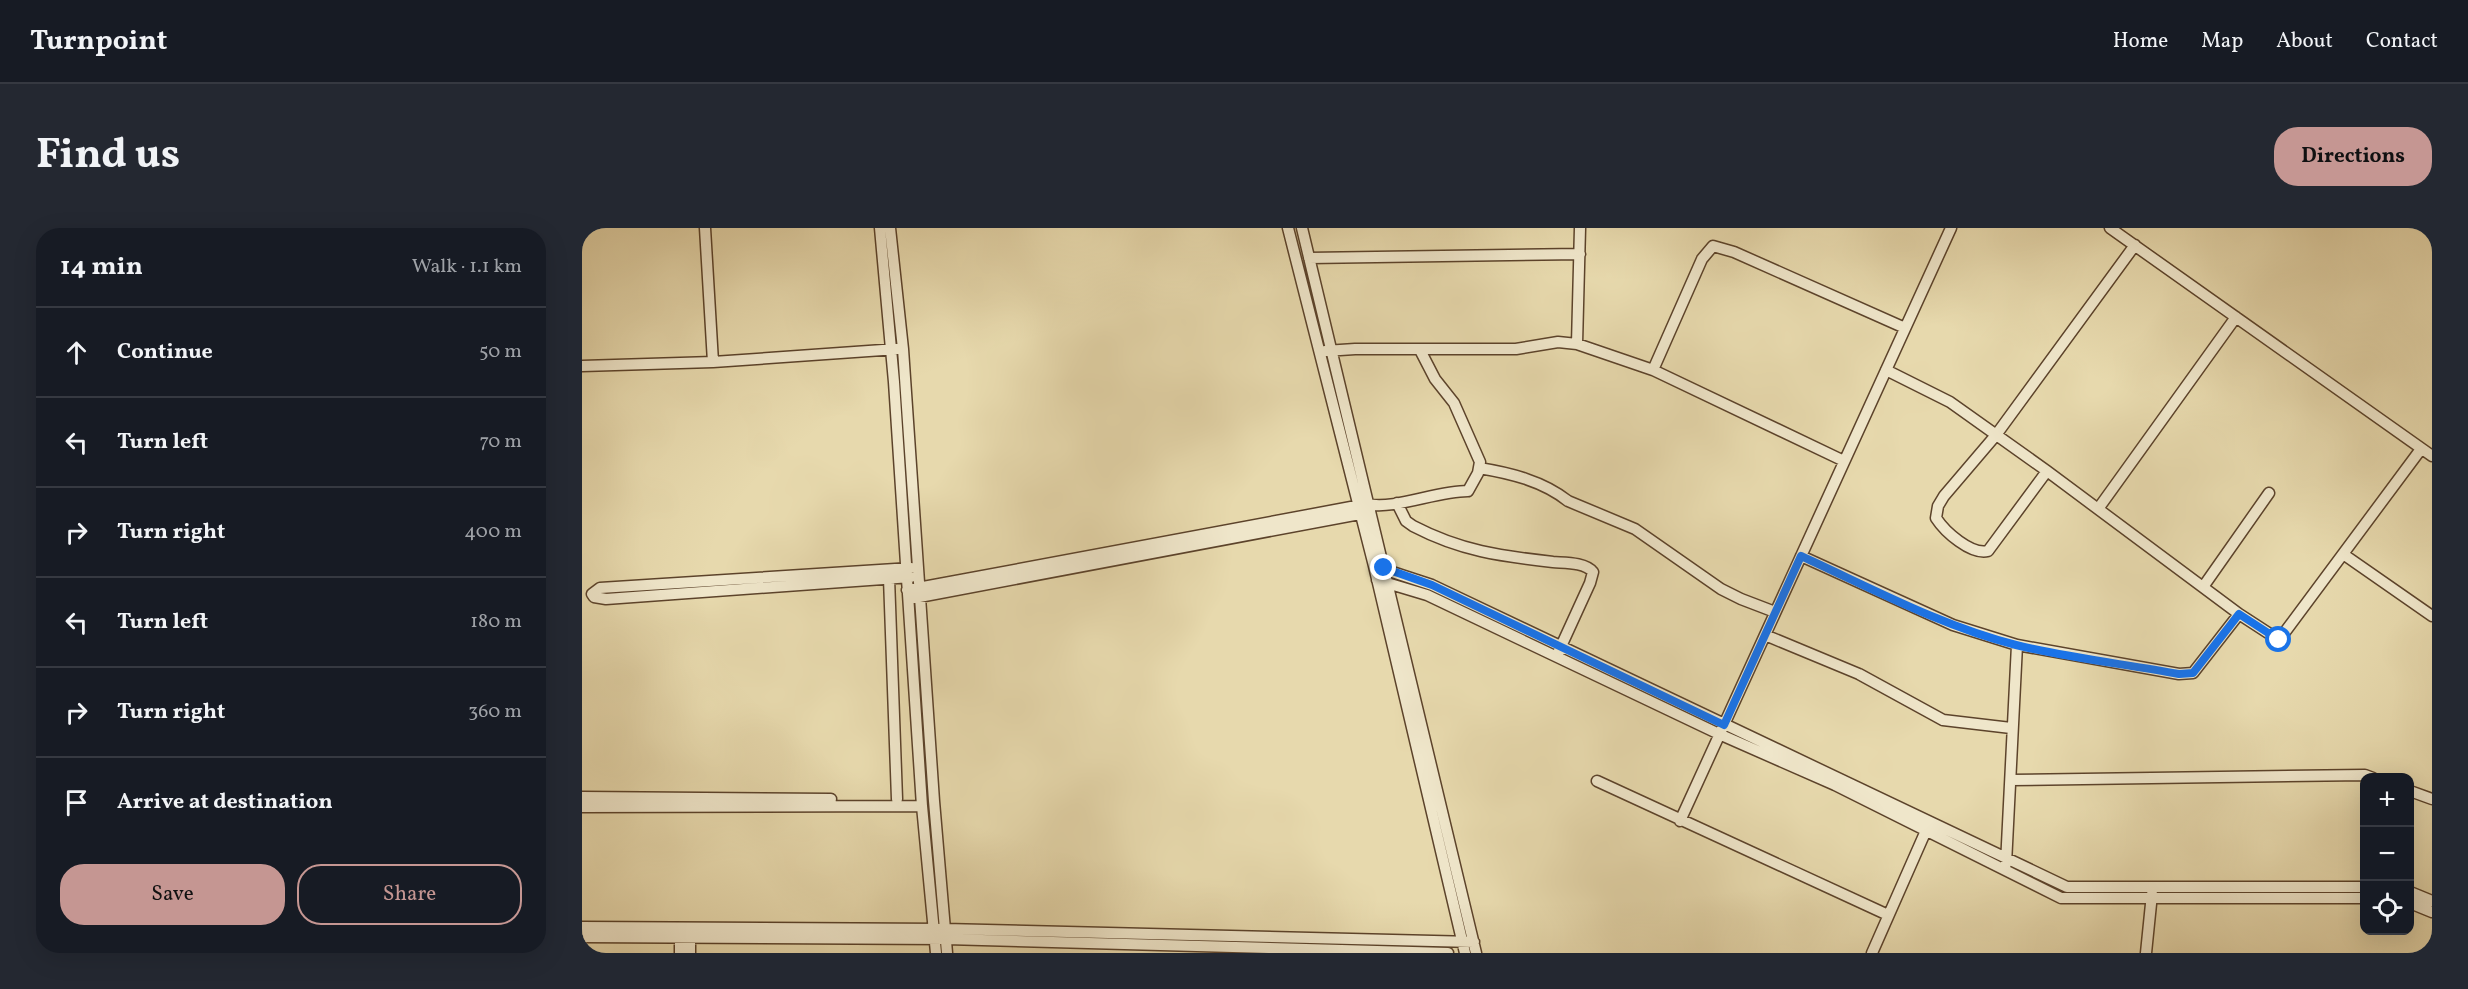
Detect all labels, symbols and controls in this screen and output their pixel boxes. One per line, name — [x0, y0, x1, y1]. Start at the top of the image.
text: Turnpoint — [30, 22, 167, 61]
text: Home — [2113, 27, 2168, 56]
text: Map — [2201, 27, 2243, 56]
text: About — [2276, 27, 2333, 56]
text: Contact — [2366, 27, 2438, 56]
text: Find us — [36, 127, 180, 186]
button: Directions — [2274, 127, 2432, 186]
text: 14 min — [60, 249, 143, 285]
text: Walk · 1.1 km — [412, 253, 522, 281]
icon: ahead — [60, 336, 93, 369]
text: Continue — [117, 337, 213, 368]
text: 50 m — [479, 338, 522, 366]
icon: left — [60, 426, 93, 459]
text: Turn left — [117, 427, 208, 458]
text: 70 m — [479, 428, 522, 456]
icon: right — [60, 516, 93, 549]
text: Turn right — [117, 517, 225, 548]
text: 400 m — [464, 518, 522, 546]
route end — [1370, 554, 1396, 580]
icon: left — [60, 606, 93, 639]
text: Turn left — [117, 607, 208, 638]
text: 180 m — [470, 608, 522, 636]
route start — [2265, 626, 2291, 652]
icon: right — [60, 696, 93, 729]
text: Turn right — [117, 697, 225, 728]
text: 360 m — [468, 698, 522, 726]
map controls — [2360, 773, 2414, 935]
button: + — [2360, 773, 2414, 827]
icon: arrive — [60, 786, 93, 819]
text: Arrive at destination — [117, 787, 333, 818]
button: − — [2360, 827, 2414, 881]
button: Save — [60, 864, 285, 925]
button: Share — [297, 864, 522, 925]
button: locate — [2360, 881, 2414, 935]

